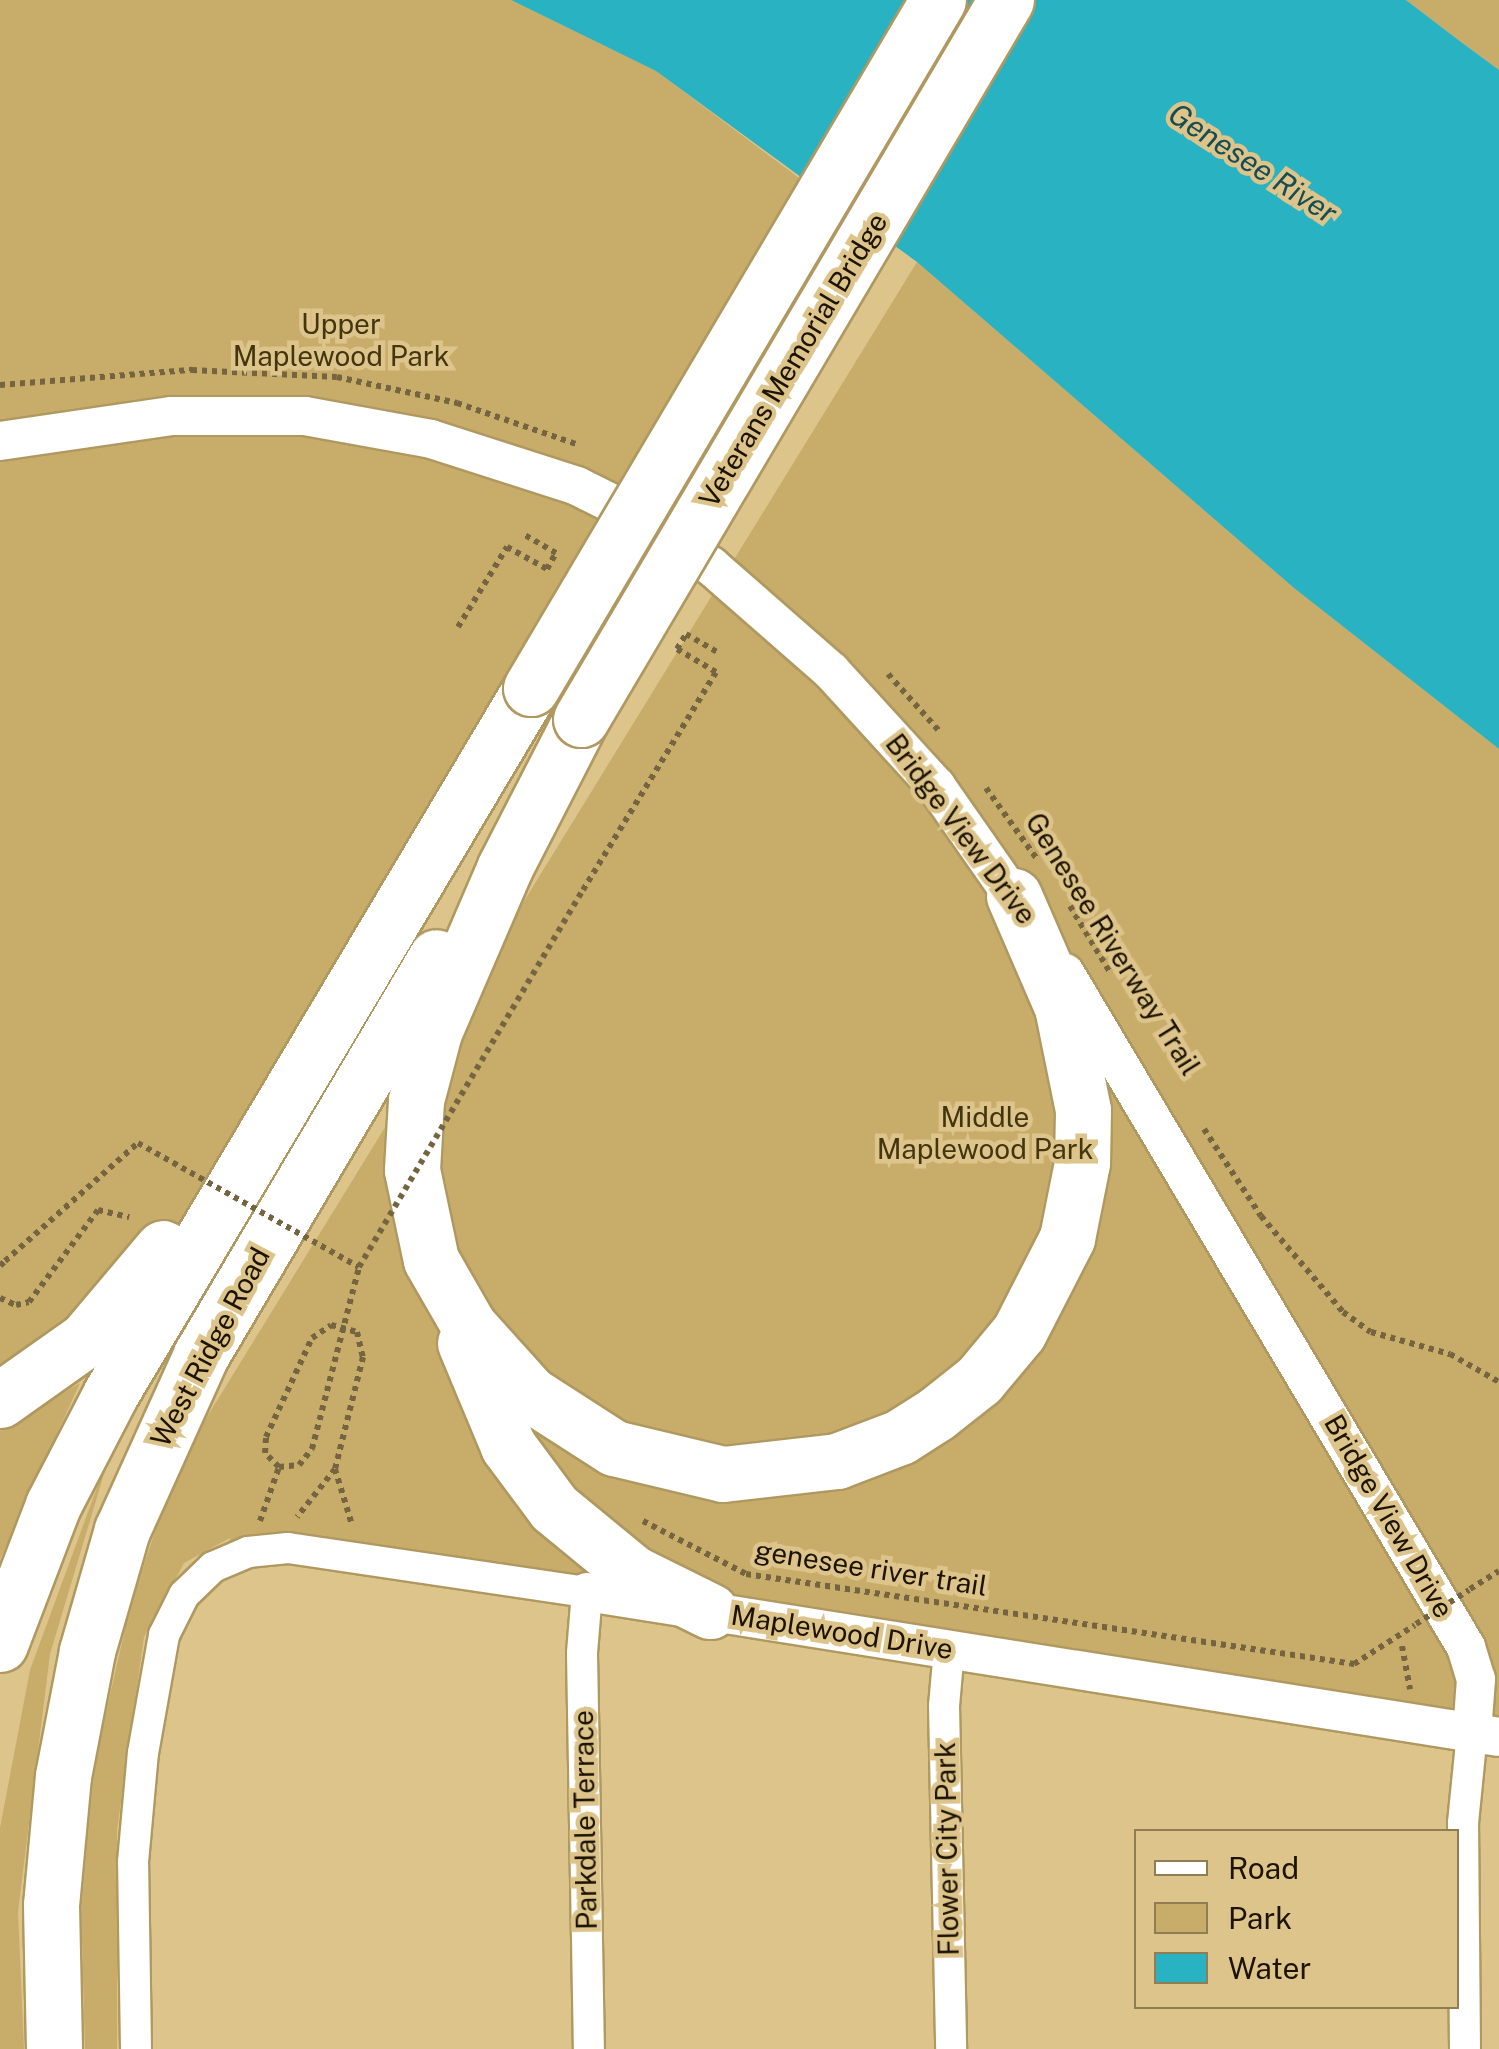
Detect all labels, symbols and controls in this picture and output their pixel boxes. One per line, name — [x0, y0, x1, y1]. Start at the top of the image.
water label: Genesee River — [1162, 95, 1344, 231]
street label: Veterans Memorial Bridge — [692, 207, 894, 513]
park label: Upper Maplewood Park — [233, 307, 449, 373]
street label: Bridge View Drive — [878, 727, 1044, 931]
street label: Genesee Riverway Trail — [1018, 807, 1208, 1081]
park label: Middle Maplewood Park — [877, 1100, 1093, 1166]
street label: West Ridge Road — [143, 1242, 277, 1452]
street label: Bridge View Drive — [1317, 1408, 1461, 1624]
street label: genesee river trail — [752, 1533, 990, 1603]
street label: Maplewood Drive — [729, 1598, 955, 1666]
street label: Parkdale Terrace — [566, 1710, 604, 1930]
street label: Flower City Park — [928, 1742, 966, 1956]
legend — [1134, 1829, 1459, 2009]
text: Road — [1228, 1850, 1299, 1886]
text: Park — [1228, 1900, 1292, 1936]
text: Water — [1228, 1950, 1311, 1986]

